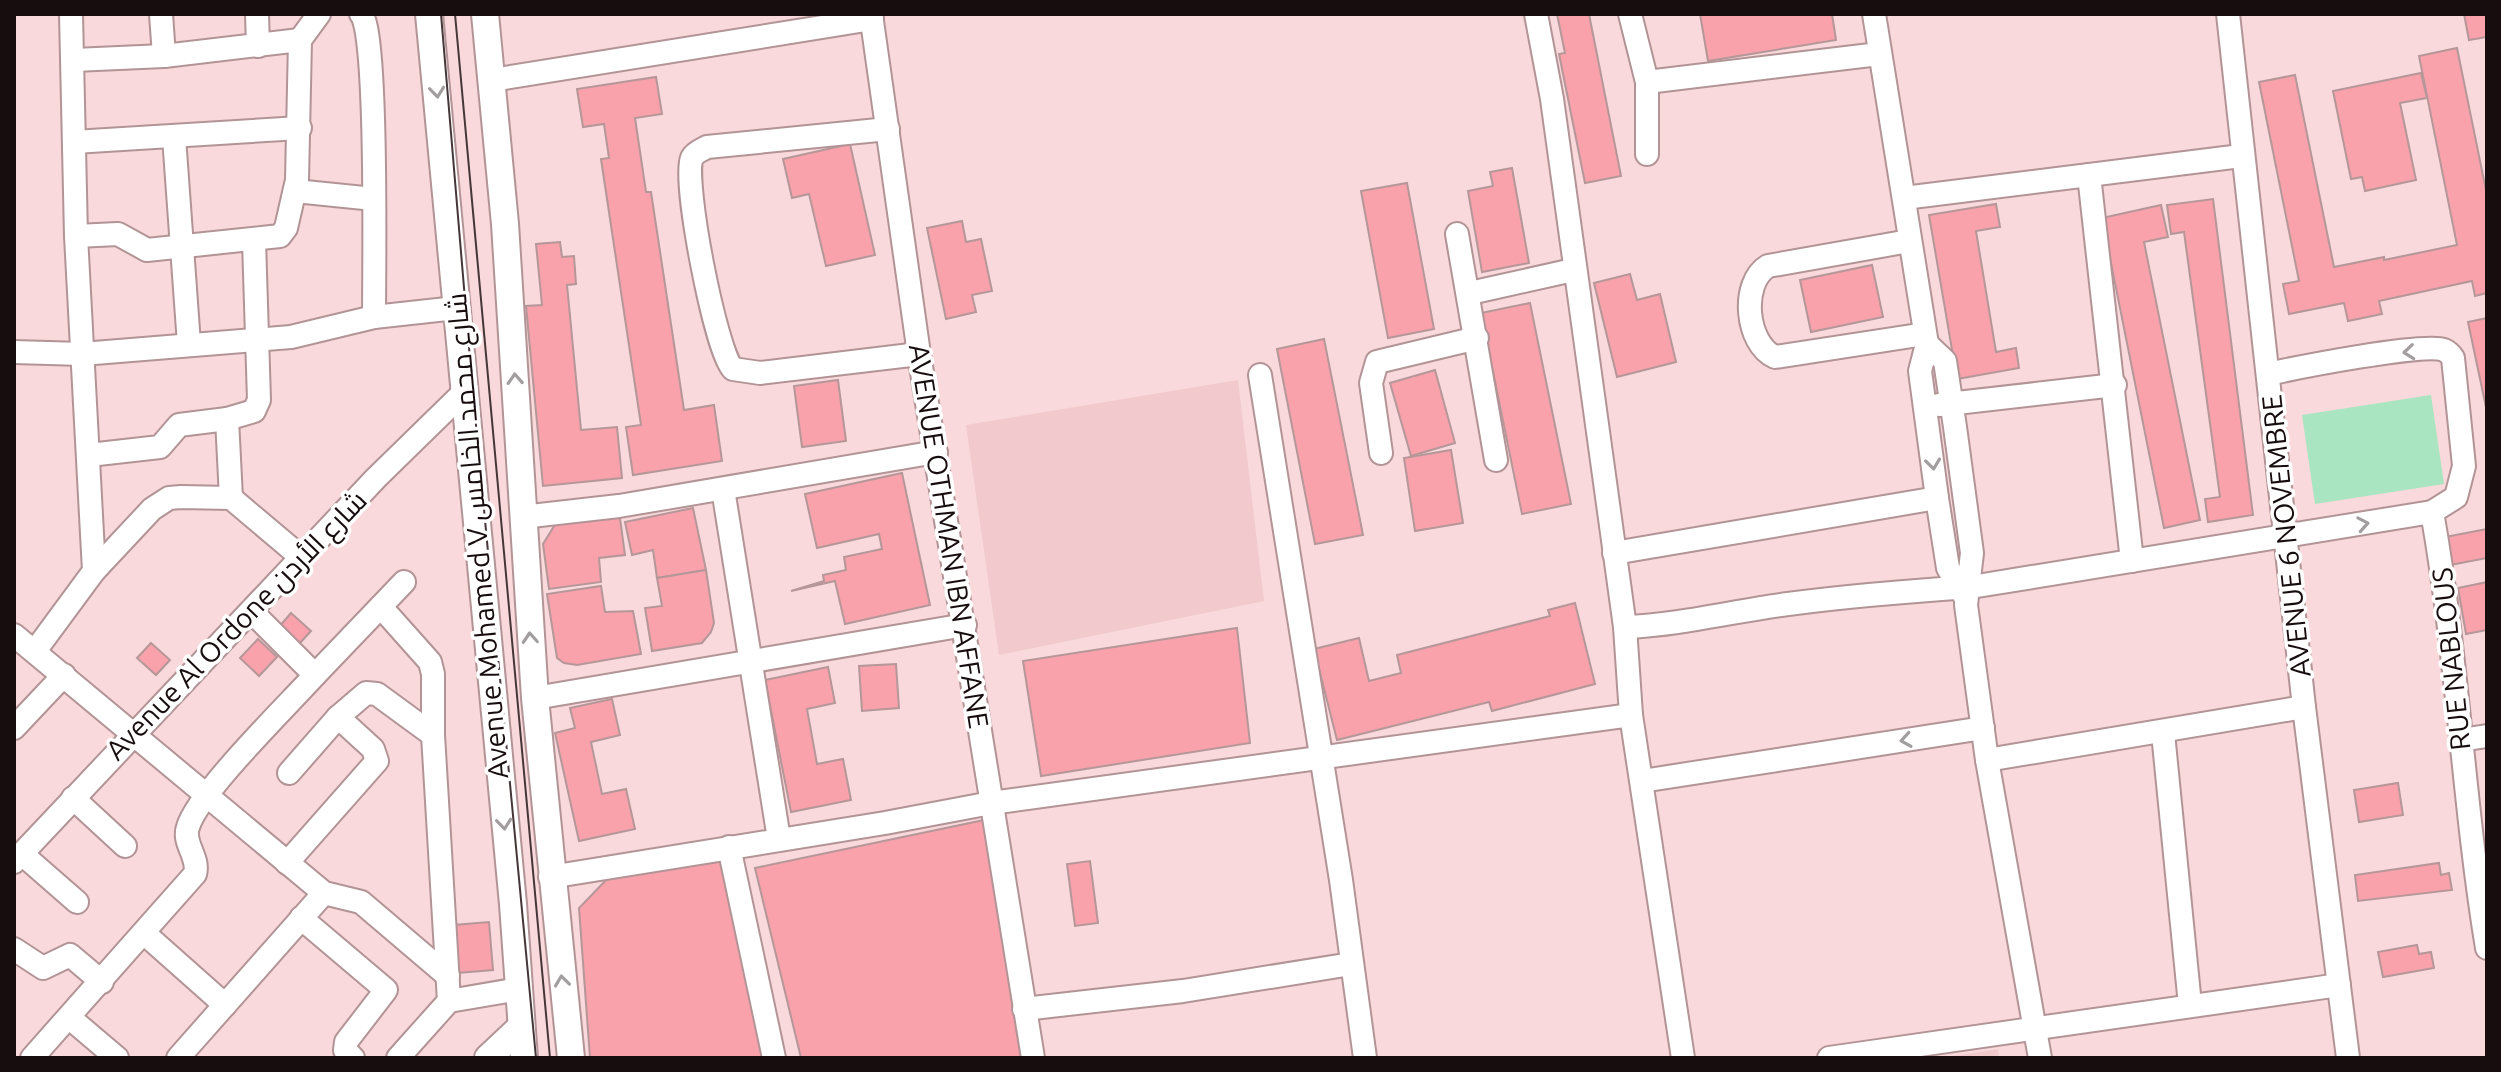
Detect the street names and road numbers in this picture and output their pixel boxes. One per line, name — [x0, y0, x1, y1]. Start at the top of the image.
street label: Avenue Mohamed V شارع محمد الخامس — [440, 292, 517, 780]
street label: AVENUE OTHMAN IBN AFFANE — [904, 342, 995, 730]
street label: AVENUE 6 NOVEMBRE — [2255, 393, 2316, 679]
street label: Avenue Al Ordone شارع الأردن — [99, 484, 375, 768]
street label: RUE NABLOUS — [2425, 566, 2476, 752]

